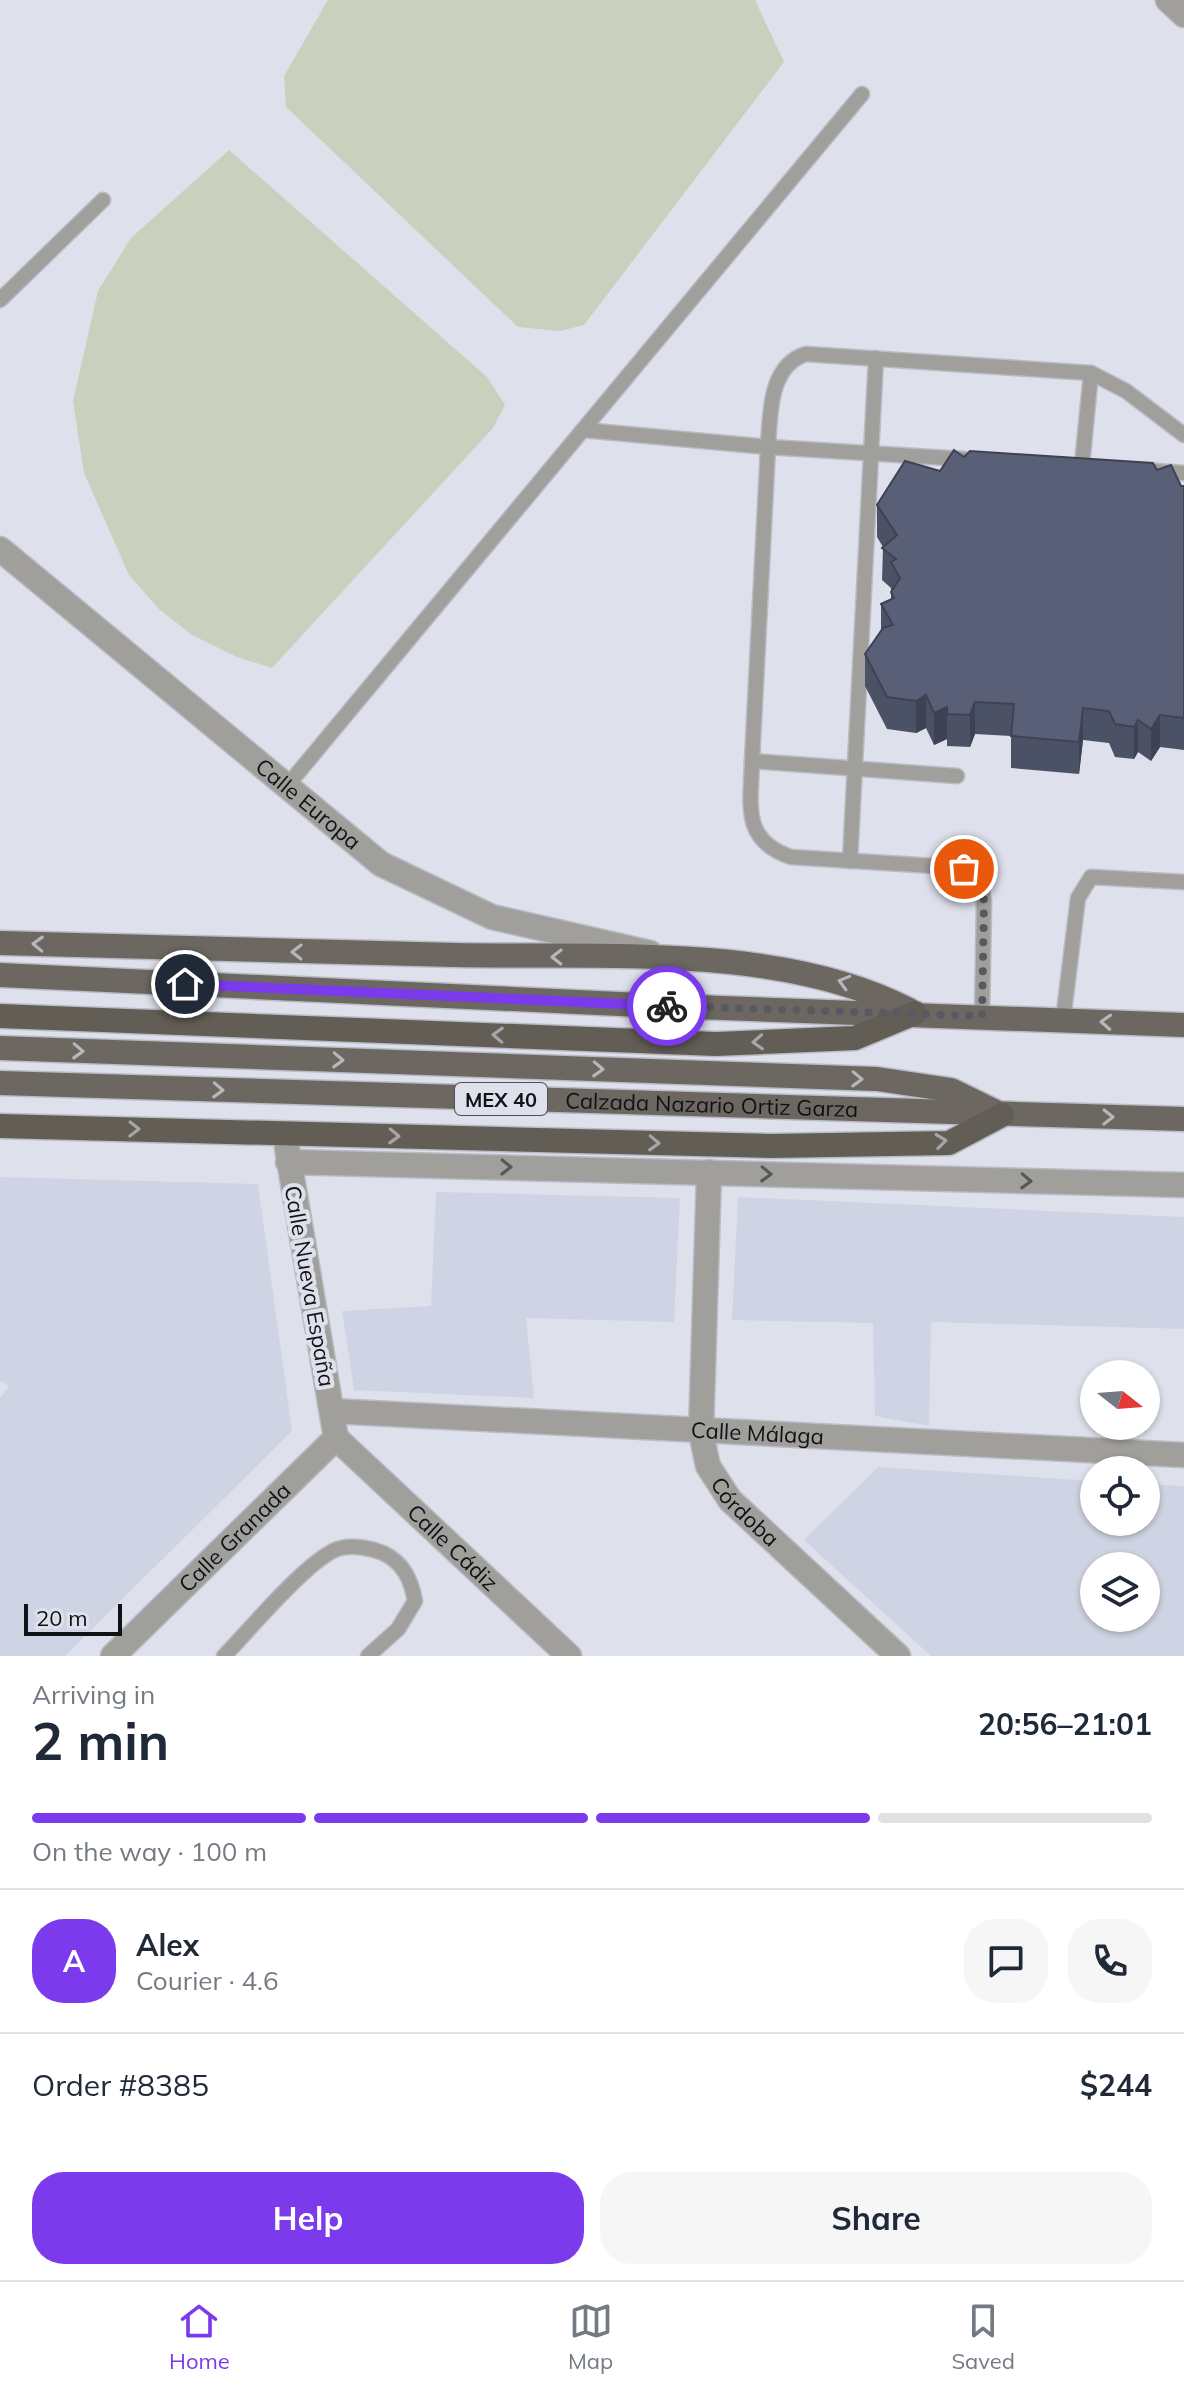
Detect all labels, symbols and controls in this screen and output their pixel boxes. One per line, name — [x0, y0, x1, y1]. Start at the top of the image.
street label: Calle Europa — [250, 752, 367, 856]
pin — [930, 835, 998, 903]
icon: bag — [942, 847, 986, 891]
one-way arrow — [31, 936, 44, 953]
one-way arrow — [290, 943, 303, 961]
one-way arrow — [550, 949, 563, 966]
pin — [151, 950, 219, 1018]
icon: home — [163, 962, 207, 1006]
courier — [627, 966, 707, 1046]
one-way arrow — [837, 974, 851, 991]
icon: bike — [645, 984, 689, 1028]
one-way arrow — [1099, 1014, 1112, 1031]
one-way arrow — [491, 1027, 504, 1044]
one-way arrow — [751, 1034, 764, 1051]
one-way arrow — [72, 1042, 85, 1059]
one-way arrow — [332, 1051, 345, 1069]
one-way arrow — [592, 1061, 605, 1078]
one-way arrow — [851, 1070, 864, 1087]
one-way arrow — [212, 1081, 225, 1098]
road number: MEX 40 — [455, 1083, 547, 1115]
street label: Calzada Nazario Ortiz Garza — [565, 1086, 859, 1123]
one-way arrow — [1102, 1108, 1115, 1126]
one-way arrow — [128, 1121, 141, 1138]
one-way arrow — [388, 1128, 401, 1145]
one-way arrow — [935, 1133, 948, 1150]
one-way arrow — [648, 1135, 661, 1152]
one-way arrow — [500, 1159, 513, 1176]
one-way arrow — [760, 1165, 773, 1182]
one-way arrow — [1020, 1172, 1033, 1189]
street label: Calle Nueva España — [279, 1183, 341, 1389]
north arrow — [1080, 1360, 1160, 1440]
map controls — [1080, 1360, 1160, 1632]
street label: Calle Málaga — [690, 1416, 825, 1450]
button: locate — [1080, 1456, 1160, 1536]
street label: Córdoba — [705, 1472, 785, 1553]
street label: Calle Granada — [173, 1476, 296, 1598]
street label: Calle Cádiz — [402, 1498, 504, 1597]
button: layers — [1080, 1552, 1160, 1632]
scale bar — [24, 1600, 122, 1636]
text: 20 m — [36, 1604, 87, 1632]
text: Arriving in — [32, 1678, 155, 1711]
text: 20:56–21:01 — [978, 1705, 1152, 1743]
text: 2 min — [32, 1708, 169, 1773]
text: On the way · 100 m — [32, 1835, 267, 1868]
button: chat — [964, 1919, 1048, 2003]
button: phone — [1068, 1919, 1152, 2003]
text: Alex — [136, 1926, 199, 1964]
text: A — [63, 1942, 85, 1980]
text: Courier · 4.6 — [136, 1964, 279, 1997]
text: Order #8385 — [32, 2066, 209, 2104]
text: $244 — [1080, 2066, 1152, 2104]
button: Help — [32, 2172, 584, 2264]
button: Share — [600, 2172, 1152, 2264]
tab: Home — [169, 2299, 230, 2375]
tab: Map — [568, 2299, 613, 2375]
tab: Saved — [951, 2299, 1015, 2375]

